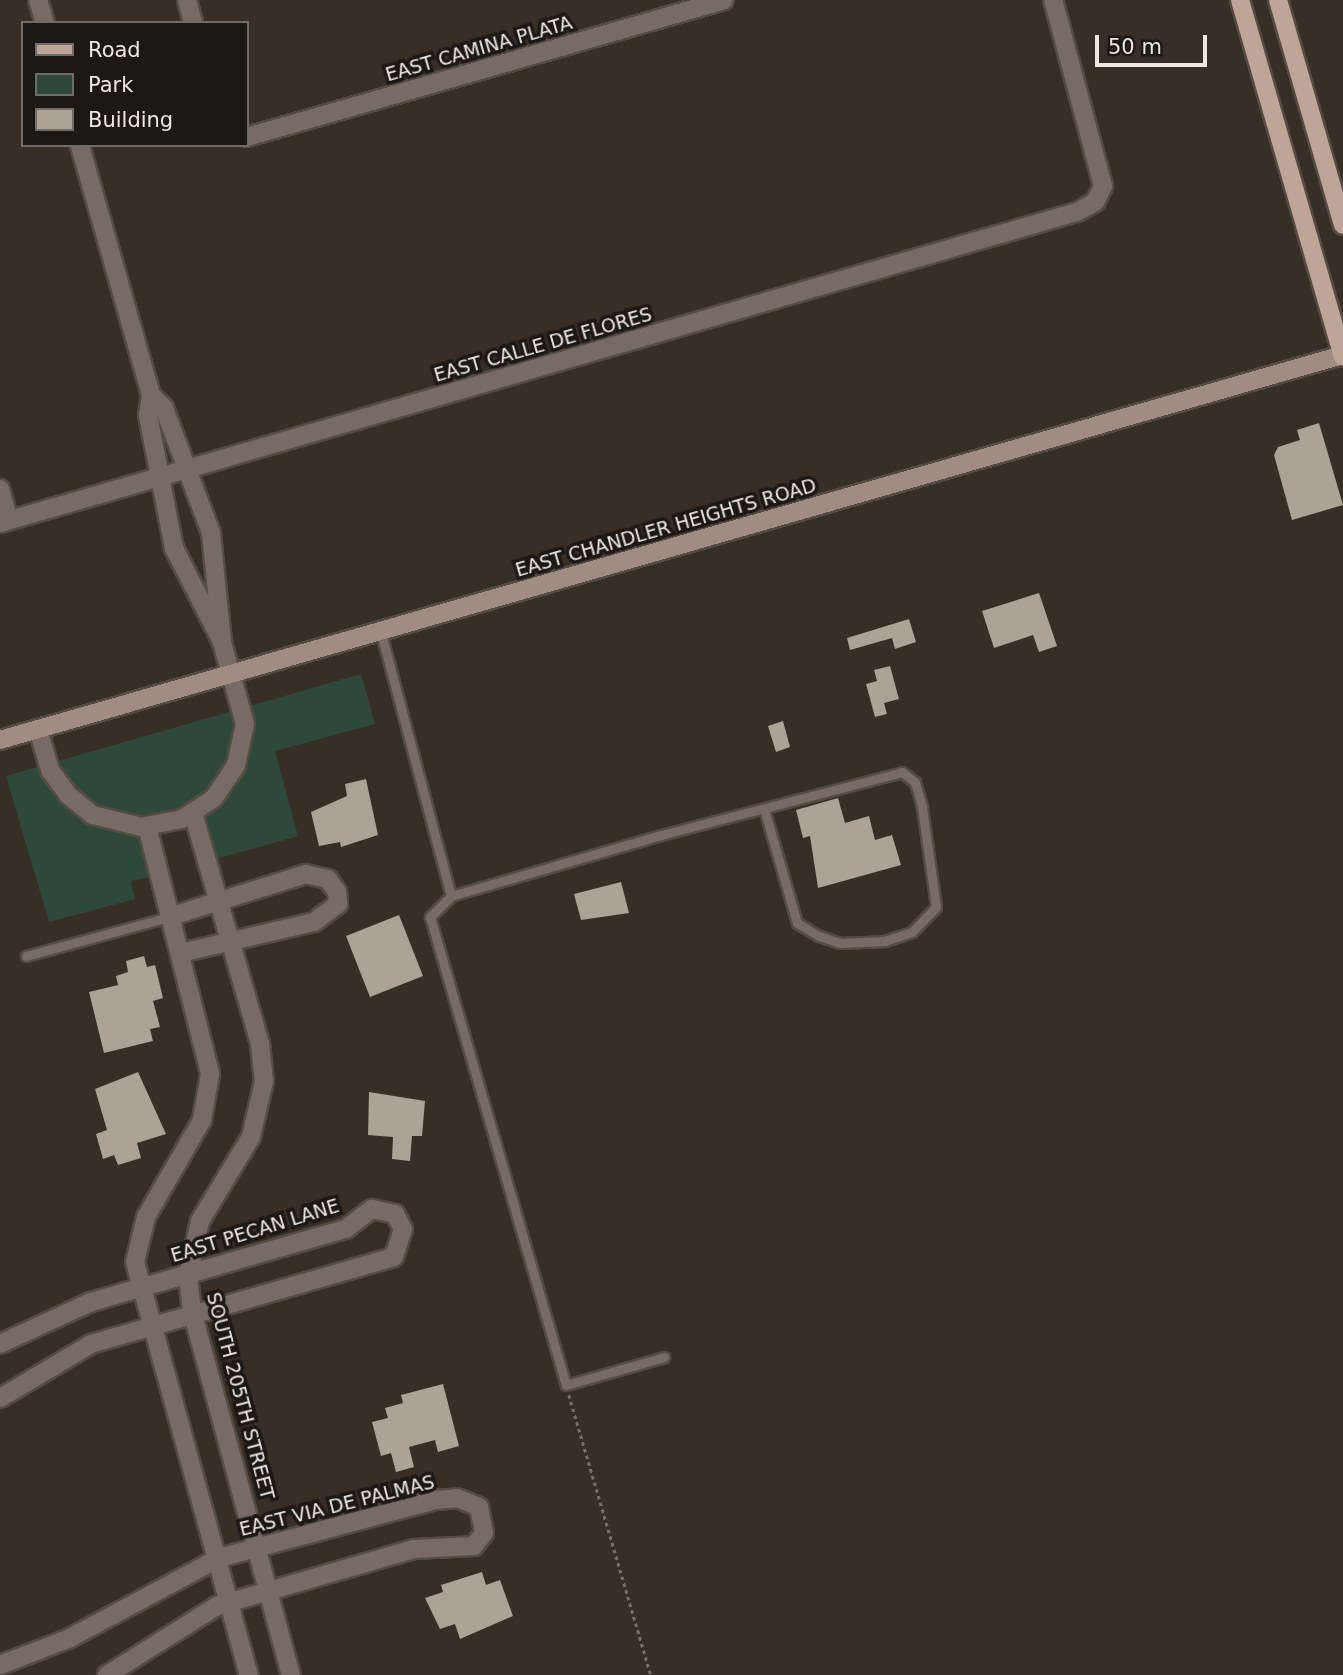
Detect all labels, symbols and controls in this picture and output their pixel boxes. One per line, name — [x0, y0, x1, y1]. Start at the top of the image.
street label: EAST CAMINA PLATA — [383, 11, 575, 87]
legend — [21, 21, 248, 147]
scale bar — [1098, 21, 1210, 65]
text: 50 m — [1108, 35, 1162, 59]
text: Road — [88, 38, 141, 62]
text: Park — [88, 73, 133, 97]
text: Building — [88, 108, 173, 132]
street label: EAST CALLE DE FLORES — [431, 303, 655, 387]
street label: EAST CHANDLER HEIGHTS ROAD — [513, 474, 819, 582]
street label: EAST PECAN LANE — [168, 1195, 342, 1267]
street label: SOUTH 205TH STREET — [201, 1290, 279, 1502]
street label: EAST VIA DE PALMAS — [237, 1471, 437, 1541]

